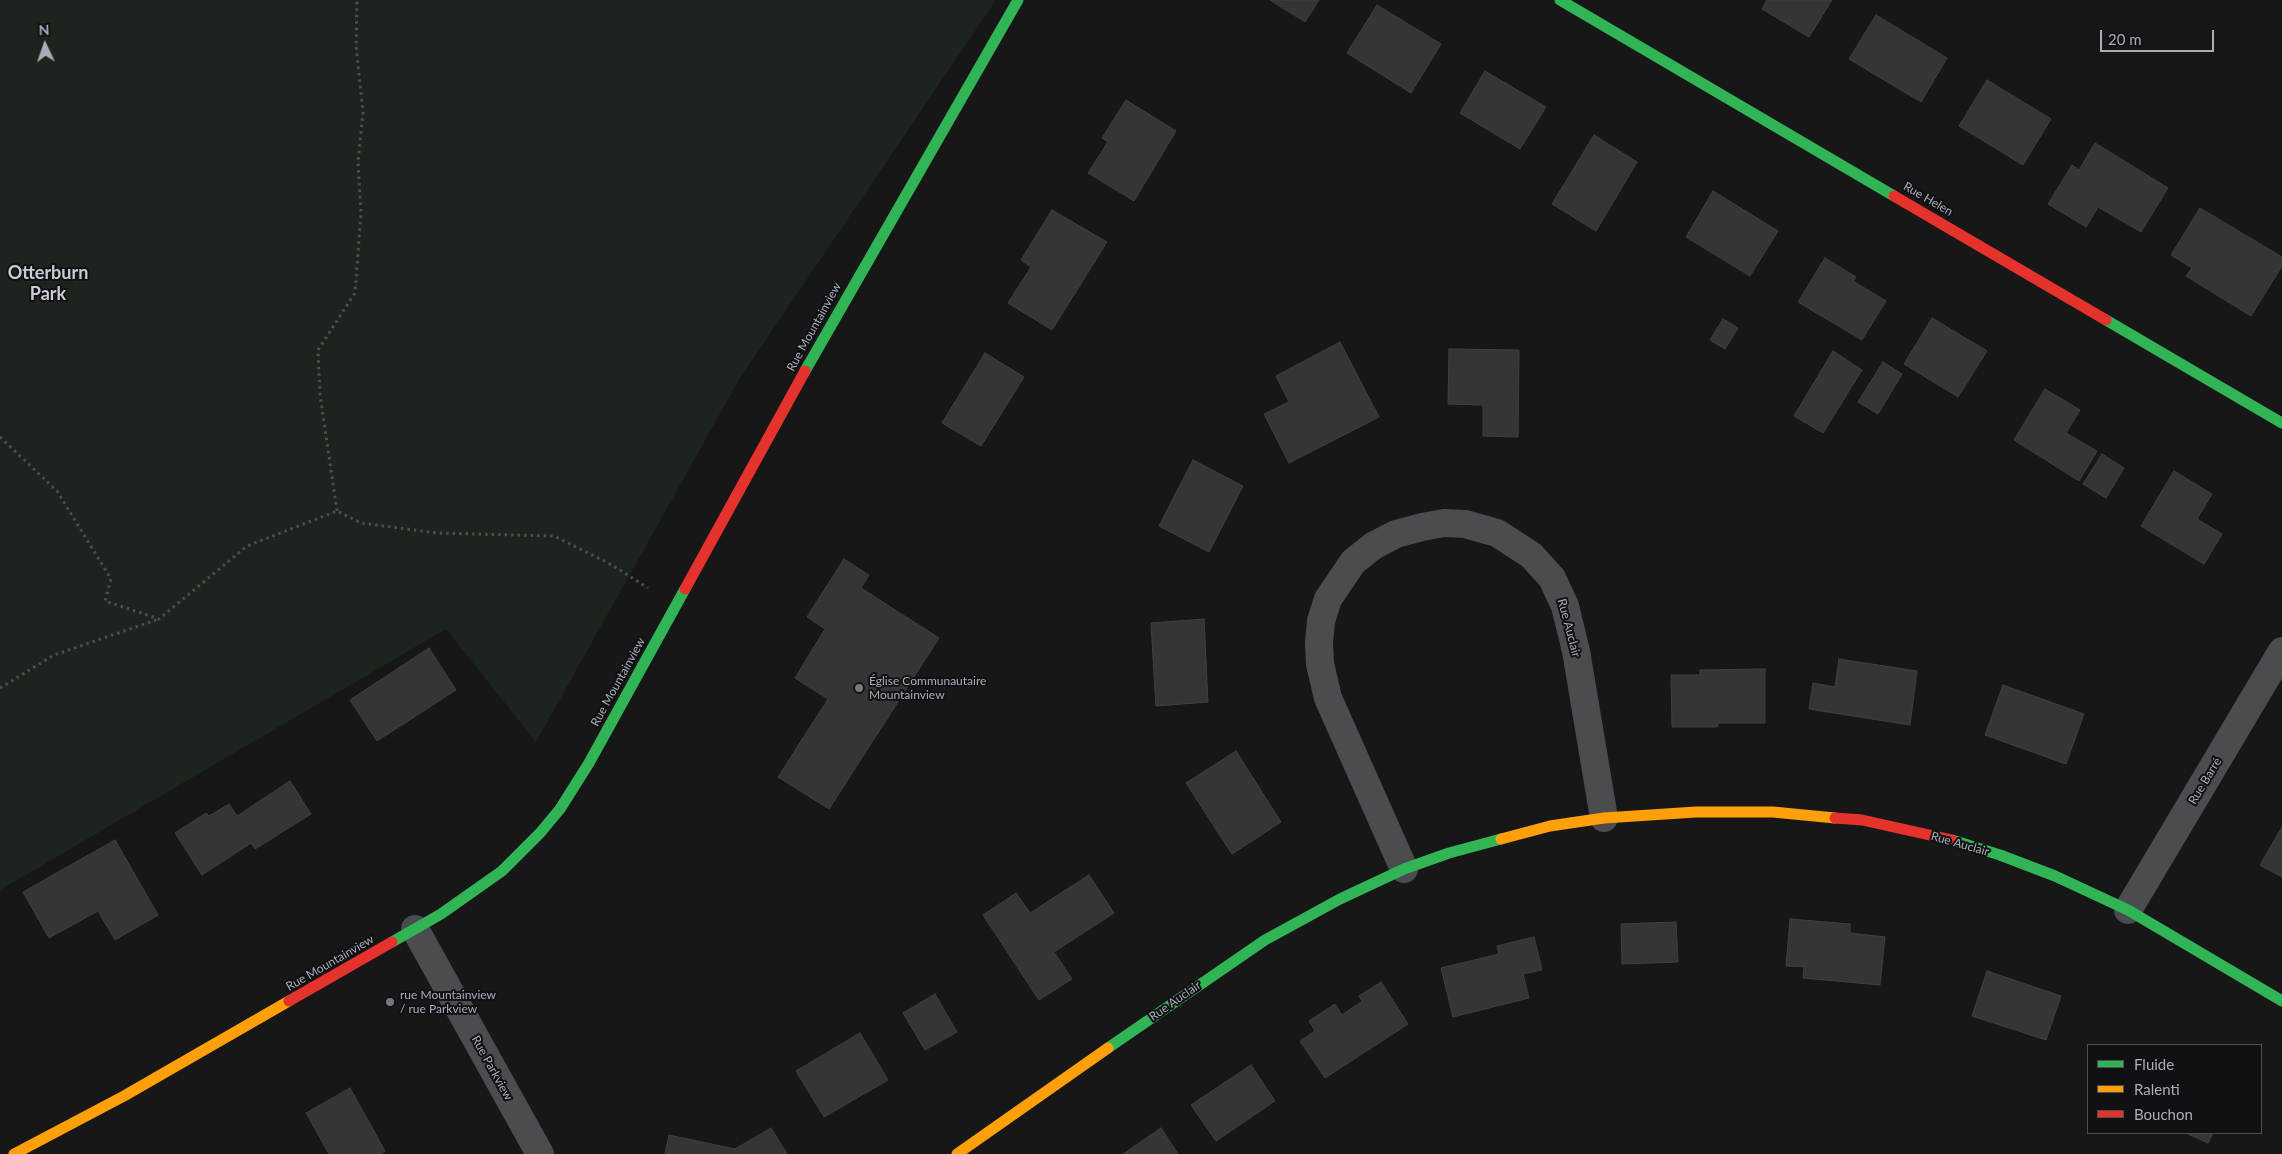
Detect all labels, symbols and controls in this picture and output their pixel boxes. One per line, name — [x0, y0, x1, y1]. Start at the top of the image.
north arrow — [20, 20, 70, 70]
scale bar — [2102, 20, 2216, 52]
text: N — [38, 21, 50, 38]
text: 20 m — [2108, 30, 2142, 48]
street label: Rue Helen — [1901, 179, 1955, 219]
district label: Otterburn Park — [8, 262, 88, 304]
street label: Rue Mountainview — [784, 280, 844, 374]
street label: Rue Auclair — [1554, 597, 1584, 659]
street label: Rue Mountainview — [588, 635, 648, 729]
place label: Église Communautaire Mountainview — [869, 674, 986, 702]
marker: Église Communautaire Mountainview — [853, 682, 865, 694]
street label: Rue Barré — [2185, 755, 2225, 807]
street label: Rue Auclair — [1929, 829, 1991, 859]
street label: Rue Mountainview — [284, 932, 376, 994]
street label: Rue Auclair — [1146, 978, 1204, 1024]
place label: rue Mountainview / rue Parkview — [400, 988, 496, 1016]
marker: rue Mountainview / rue Parkview — [384, 996, 396, 1008]
street label: Rue Parkview — [468, 1033, 516, 1103]
legend — [2087, 1044, 2262, 1134]
text: Fluide — [2134, 1055, 2174, 1073]
text: Ralenti — [2134, 1080, 2180, 1098]
text: Bouchon — [2134, 1105, 2193, 1123]

